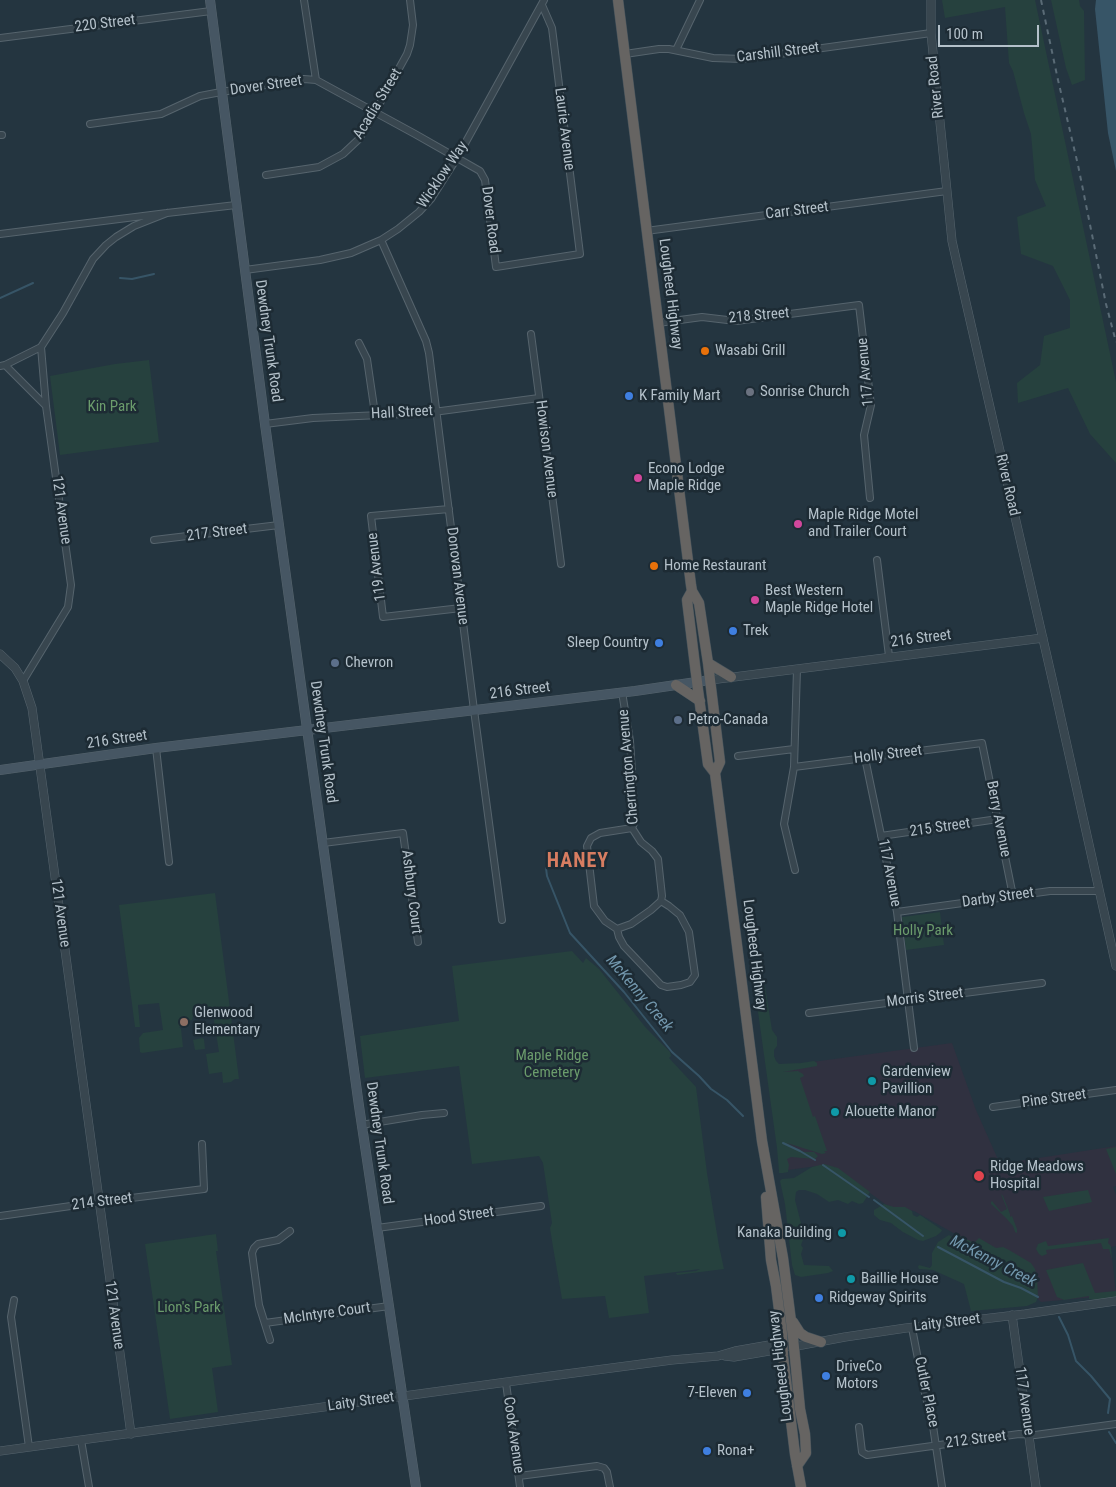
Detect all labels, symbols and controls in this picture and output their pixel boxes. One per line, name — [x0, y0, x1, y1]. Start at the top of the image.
street label: 220 Street — [74, 11, 136, 37]
scale bar — [941, 15, 1042, 47]
text: 100 m — [946, 25, 983, 43]
street label: Carshill Street — [736, 39, 820, 67]
street label: River Road — [924, 55, 948, 119]
street label: Acadia Street — [350, 65, 406, 143]
street label: Dover Street — [229, 72, 303, 100]
street label: Laurie Avenue — [550, 87, 578, 171]
street label: Wicklow Way — [414, 138, 472, 212]
street label: Dover Road — [477, 185, 503, 255]
street label: Carr Street — [764, 198, 830, 224]
street label: Lougheed Highway — [654, 237, 686, 351]
street label: Dewdney Trunk Road — [251, 279, 285, 403]
street label: 218 Street — [728, 304, 790, 328]
street label: 117 Avenue — [854, 337, 878, 407]
place label: Wasabi Grill — [715, 342, 785, 360]
marker: Wasabi Grill — [699, 345, 711, 357]
place label: Sonrise Church — [760, 383, 850, 401]
marker: Sonrise Church — [744, 386, 756, 398]
place label: K Family Mart — [639, 387, 721, 405]
marker: K Family Mart — [623, 390, 635, 402]
park label: Kin Park — [87, 398, 137, 416]
street label: Howison Avenue — [531, 399, 561, 499]
street label: Hall Street — [371, 402, 433, 424]
street label: River Road — [991, 452, 1023, 518]
place label: Econo Lodge Maple Ridge — [648, 460, 725, 495]
marker: Econo Lodge Maple Ridge — [632, 472, 644, 484]
street label: 121 Avenue — [47, 475, 75, 545]
place label: Maple Ridge Motel and Trailer Court — [808, 506, 918, 541]
marker: Maple Ridge Motel and Trailer Court — [792, 518, 804, 530]
street label: 217 Street — [186, 520, 248, 546]
street label: Donovan Avenue — [442, 526, 472, 626]
street label: 119 Avenue — [364, 532, 390, 602]
place label: Home Restaurant — [664, 557, 766, 575]
marker: Home Restaurant — [648, 560, 660, 572]
place label: Best Western Maple Ridge Hotel — [765, 582, 873, 617]
marker: Best Western Maple Ridge Hotel — [749, 594, 761, 606]
place label: Trek — [743, 622, 768, 640]
marker: Trek — [727, 625, 739, 637]
street label: 216 Street — [890, 626, 952, 652]
place label: Sleep Country — [567, 634, 649, 652]
marker: Sleep Country — [653, 637, 665, 649]
place label: Chevron — [345, 654, 393, 672]
marker: Chevron — [329, 657, 341, 669]
street label: 216 Street — [489, 678, 551, 704]
street label: Dewdney Trunk Road — [306, 680, 340, 804]
street label: Cherrington Avenue — [615, 709, 643, 825]
place label: Petro-Canada — [688, 711, 768, 729]
marker: Petro-Canada — [672, 714, 684, 726]
street label: 216 Street — [86, 727, 148, 753]
street label: Holly Street — [853, 742, 923, 768]
street label: Berry Avenue — [982, 779, 1014, 859]
street label: 215 Street — [909, 815, 971, 841]
street label: 117 Avenue — [874, 837, 904, 909]
street label: Ashbury Court — [397, 849, 425, 935]
district label: HANEY — [546, 850, 610, 874]
street label: 121 Avenue — [46, 878, 74, 948]
street label: Darby Street — [961, 884, 1035, 912]
street label: Lougheed Highway — [738, 898, 770, 1012]
park label: Holly Park — [893, 922, 953, 940]
water label: McKenny Creek — [601, 952, 677, 1036]
street label: Morris Street — [886, 984, 964, 1012]
place label: Glenwood Elementary — [194, 1004, 260, 1039]
marker: Glenwood Elementary — [178, 1016, 190, 1028]
park label: Maple Ridge Cemetery — [515, 1047, 589, 1082]
place label: Gardenview Pavillion — [882, 1063, 951, 1098]
marker: Gardenview Pavillion — [866, 1075, 878, 1087]
street label: Dewdney Trunk Road — [362, 1081, 396, 1205]
street label: Pine Street — [1021, 1086, 1087, 1112]
place label: Alouette Manor — [845, 1103, 936, 1121]
marker: Alouette Manor — [829, 1106, 841, 1118]
place label: Ridge Meadows Hospital — [990, 1158, 1084, 1193]
marker: Ridge Meadows Hospital — [972, 1169, 986, 1183]
street label: 214 Street — [71, 1189, 133, 1215]
street label: Hood Street — [423, 1203, 495, 1231]
place label: Kanaka Building — [737, 1224, 832, 1242]
marker: Kanaka Building — [836, 1227, 848, 1239]
water label: McKenny Creek — [947, 1232, 1039, 1292]
place label: Baillie House — [861, 1270, 939, 1288]
marker: Baillie House — [845, 1273, 857, 1285]
street label: 121 Avenue — [100, 1280, 128, 1350]
place label: Ridgeway Spirits — [829, 1289, 927, 1307]
marker: Ridgeway Spirits — [813, 1292, 825, 1304]
park label: Lion's Park — [157, 1299, 221, 1317]
street label: McIntyre Court — [282, 1299, 372, 1329]
street label: Lougheed Highway — [765, 1309, 797, 1423]
street label: Laity Street — [913, 1310, 981, 1336]
street label: Cutler Place — [910, 1355, 942, 1429]
place label: DriveCo Motors — [836, 1358, 882, 1393]
street label: 117 Avenue — [1010, 1366, 1038, 1436]
marker: DriveCo Motors — [820, 1370, 832, 1382]
place label: 7-Eleven — [687, 1384, 737, 1402]
marker: 7-Eleven — [741, 1387, 753, 1399]
street label: Laity Street — [327, 1388, 395, 1416]
street label: Cook Avenue — [499, 1396, 527, 1474]
street label: 212 Street — [945, 1427, 1007, 1453]
place label: Rona+ — [717, 1442, 754, 1460]
marker: Rona+ — [701, 1445, 713, 1457]

